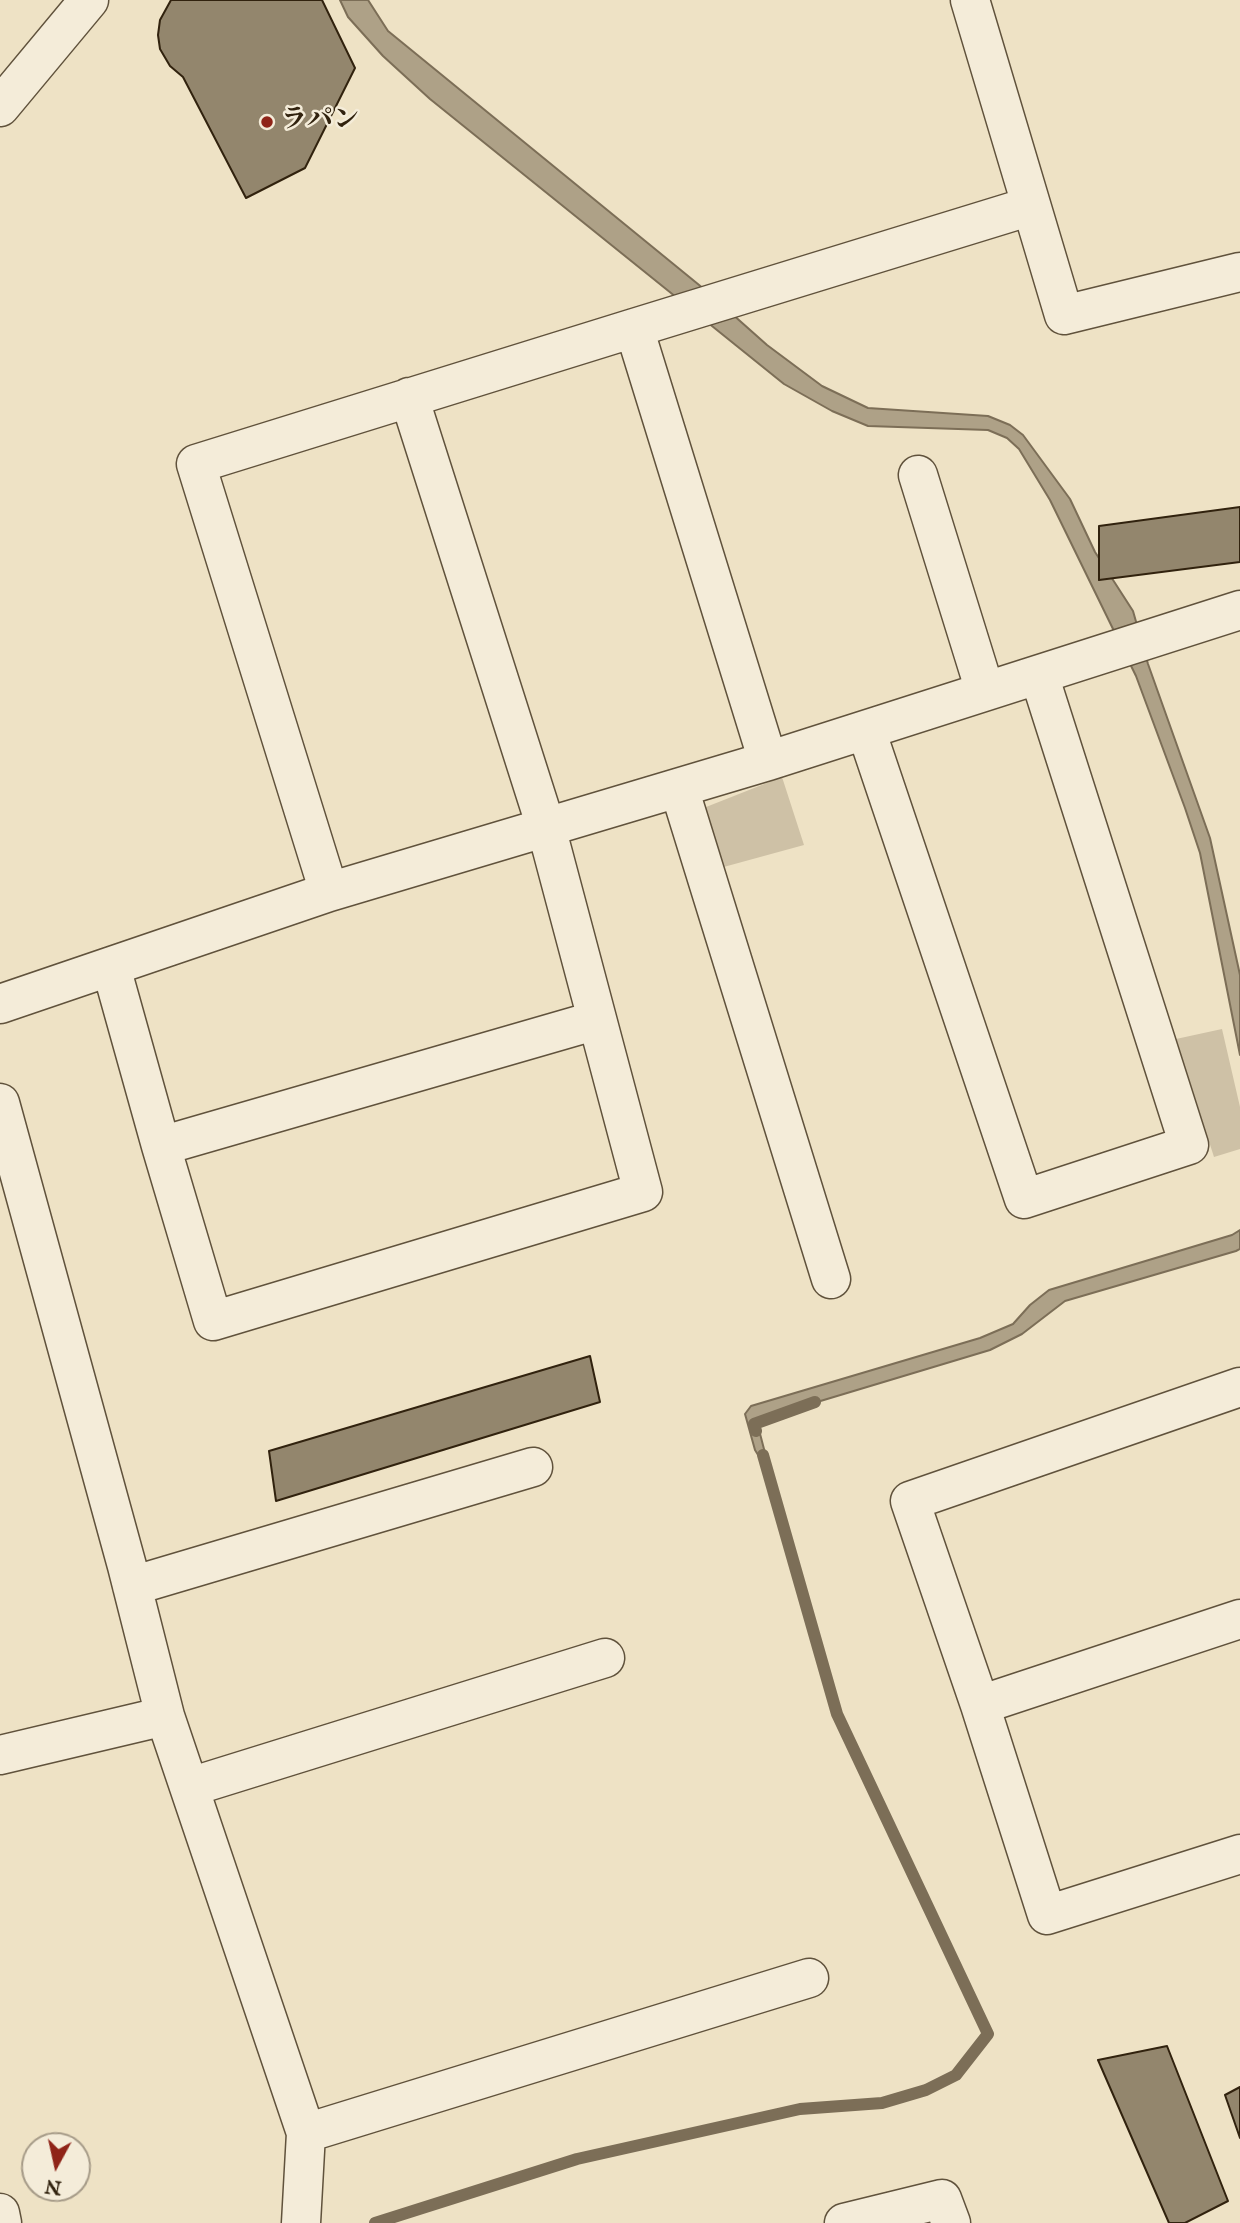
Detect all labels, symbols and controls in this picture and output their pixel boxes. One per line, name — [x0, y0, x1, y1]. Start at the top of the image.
place label: ラパン — [281, 106, 359, 138]
marker: ラパン — [259, 114, 275, 130]
north arrow — [21, 2132, 91, 2202]
text: N — [44, 2173, 63, 2199]

